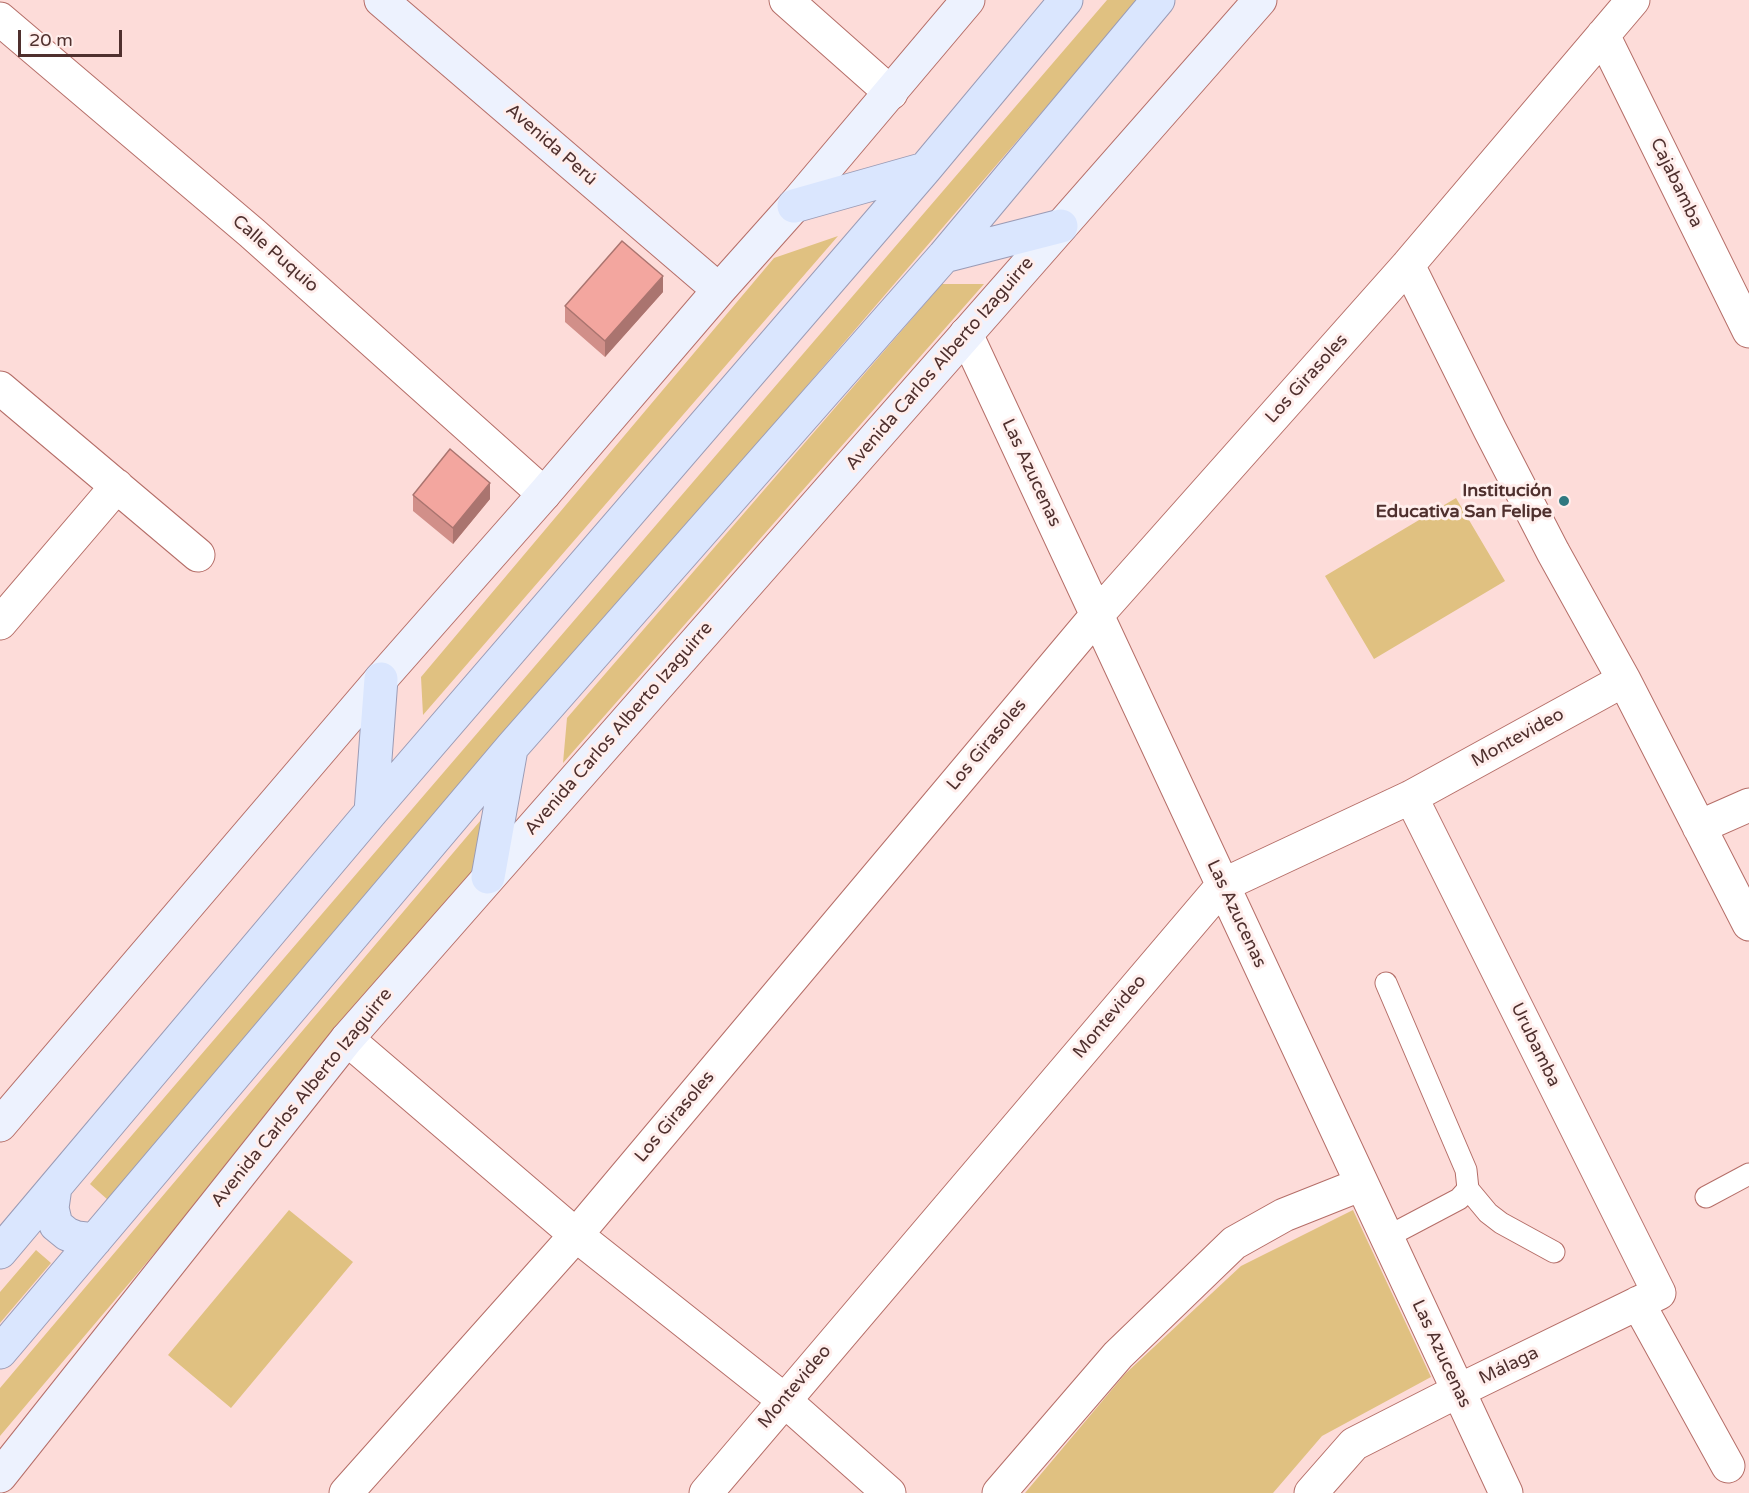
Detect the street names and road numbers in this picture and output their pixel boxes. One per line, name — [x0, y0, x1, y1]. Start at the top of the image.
street label: Avenida Perú — [501, 99, 601, 191]
street label: Cajabamba — [1645, 135, 1707, 231]
street label: Calle Puquio — [227, 211, 323, 297]
street label: Avenida Carlos Alberto Izaguirre — [841, 253, 1039, 475]
street label: Los Girasoles — [1261, 330, 1353, 428]
street label: Las Azucenas — [997, 416, 1065, 530]
street label: Avenida Carlos Alberto Izaguirre — [520, 618, 718, 840]
street label: Los Girasoles — [943, 695, 1031, 795]
street label: Montevideo — [1468, 704, 1568, 772]
street label: Las Azucenas — [1202, 857, 1270, 971]
street label: Montevideo — [1069, 971, 1151, 1063]
street label: Avenida Carlos Alberto Izaguirre — [207, 984, 397, 1212]
street label: Urubamba — [1505, 1000, 1565, 1090]
street label: Los Girasoles — [631, 1067, 719, 1167]
street label: Las Azucenas — [1407, 1297, 1475, 1411]
street label: Montevideo — [754, 1341, 836, 1433]
street label: Málaga — [1476, 1342, 1542, 1390]

